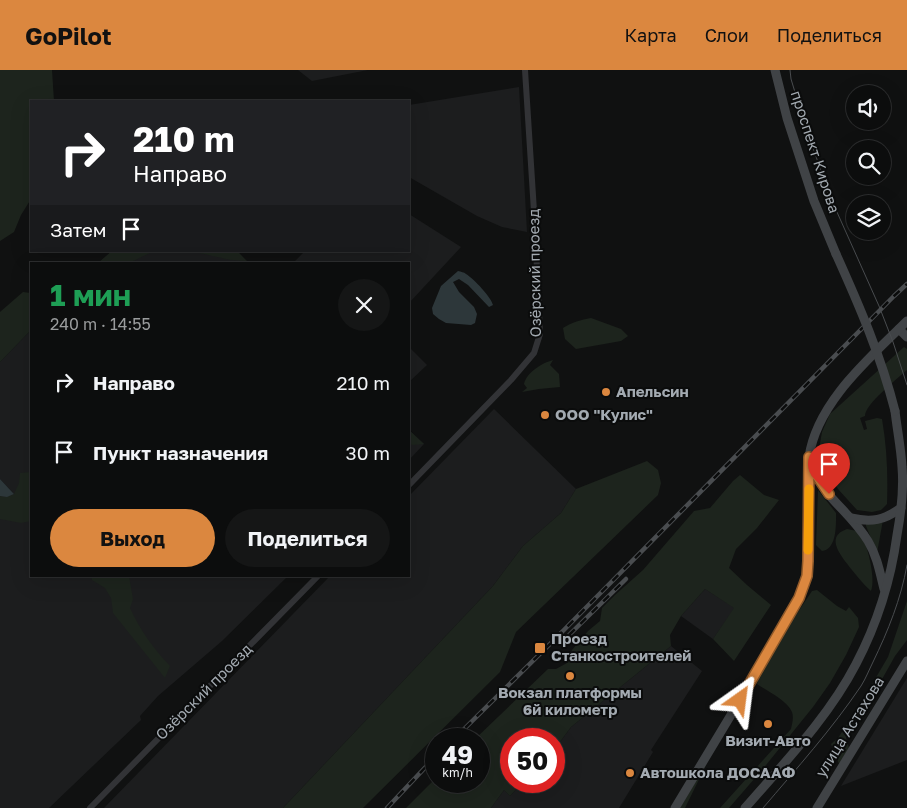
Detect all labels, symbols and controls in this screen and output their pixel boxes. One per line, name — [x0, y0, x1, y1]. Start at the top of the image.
text: GoPilot — [25, 21, 112, 50]
text: Карта — [625, 24, 677, 46]
text: Слои — [705, 24, 749, 46]
text: Поделиться — [777, 24, 882, 46]
map controls — [846, 85, 891, 240]
button: sound — [846, 85, 891, 130]
street label: проспект Кирова — [788, 88, 844, 215]
text: 210 m — [133, 118, 235, 160]
icon: right — [50, 120, 115, 185]
button: search — [846, 140, 891, 185]
text: Направо — [133, 160, 227, 187]
button: layers — [846, 195, 891, 240]
street label: Озёрский проезд — [524, 209, 544, 337]
icon: arrive — [117, 215, 145, 243]
text: Затем — [50, 218, 107, 241]
text: 1 мин — [50, 277, 131, 313]
button: close — [338, 279, 390, 331]
text: 240 m · 14:55 — [50, 314, 151, 334]
icon: right — [50, 368, 78, 396]
text: Направо — [93, 371, 175, 394]
text: 210 m — [336, 371, 390, 394]
place label: Апельсин — [616, 382, 689, 400]
marker: Апельсин — [600, 386, 612, 398]
place label: ООО "Кулис" — [555, 405, 653, 423]
marker: ООО "Кулис" — [539, 409, 551, 421]
icon: arrive — [50, 438, 78, 466]
text: Пункт назначения — [93, 441, 268, 464]
text: 30 m — [346, 441, 390, 464]
pin — [808, 443, 850, 494]
icon: arrive — [815, 450, 843, 478]
button: Выход — [50, 509, 215, 567]
button: Поделиться — [225, 509, 390, 567]
place label: Проезд Станкостроителей — [551, 629, 691, 664]
street label: Озёрский проезд — [151, 639, 255, 743]
marker: Проезд Станкостроителей — [533, 641, 547, 655]
marker: Вокзал платформы 6й километр — [564, 670, 576, 682]
position arrow — [713, 673, 765, 725]
street label: улица Астахова — [811, 673, 887, 780]
place label: Вокзал платформы 6й километр — [498, 683, 642, 718]
marker: Визит-Авто — [762, 718, 774, 730]
speed limit sign: 50 — [500, 728, 565, 793]
place label: Визит-Авто — [725, 731, 811, 749]
text: 49 — [442, 739, 473, 770]
place label: Автошкола ДОСААФ — [640, 763, 795, 781]
text: km/h — [442, 765, 473, 780]
marker: Автошкола ДОСААФ — [624, 767, 636, 779]

